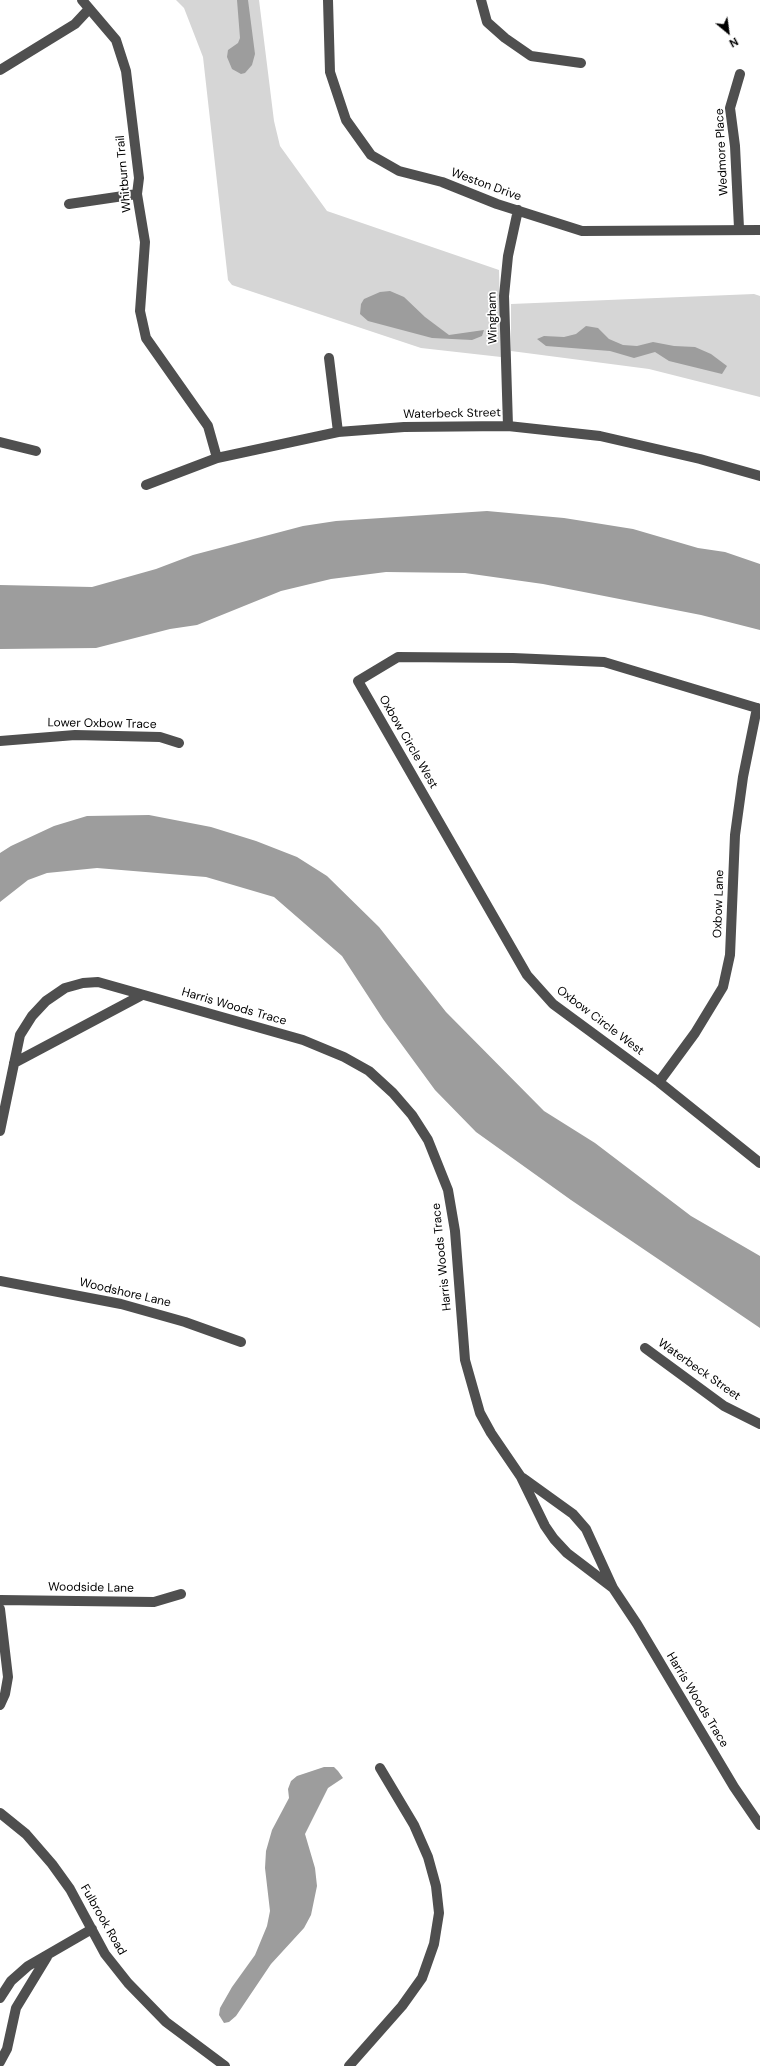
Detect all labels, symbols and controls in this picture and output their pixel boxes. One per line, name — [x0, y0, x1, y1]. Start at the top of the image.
north arrow — [708, 12, 748, 52]
text: N — [727, 34, 741, 51]
street label: Wedmore Place — [713, 108, 731, 196]
street label: Whitburn Trail — [113, 135, 135, 213]
street label: Weston Drive — [449, 166, 523, 204]
street label: Wingham — [485, 292, 501, 344]
street label: Waterbeck Street — [403, 406, 501, 422]
street label: Oxbow Circle West — [375, 693, 441, 791]
street label: Lower Oxbow Trace — [47, 716, 157, 732]
street label: Oxbow Lane — [711, 869, 727, 939]
street label: Oxbow Circle West — [554, 983, 646, 1059]
street label: Harris Woods Trace — [180, 985, 288, 1029]
street label: Harris Woods Trace — [429, 1202, 455, 1312]
street label: Woodshore Lane — [78, 1275, 172, 1311]
street label: Waterbeck Street — [655, 1336, 743, 1404]
street label: Woodside Lane — [48, 1580, 134, 1596]
street label: Harris Woods Trace — [663, 1650, 731, 1750]
street label: Fulbrook Road — [77, 1882, 129, 1958]

